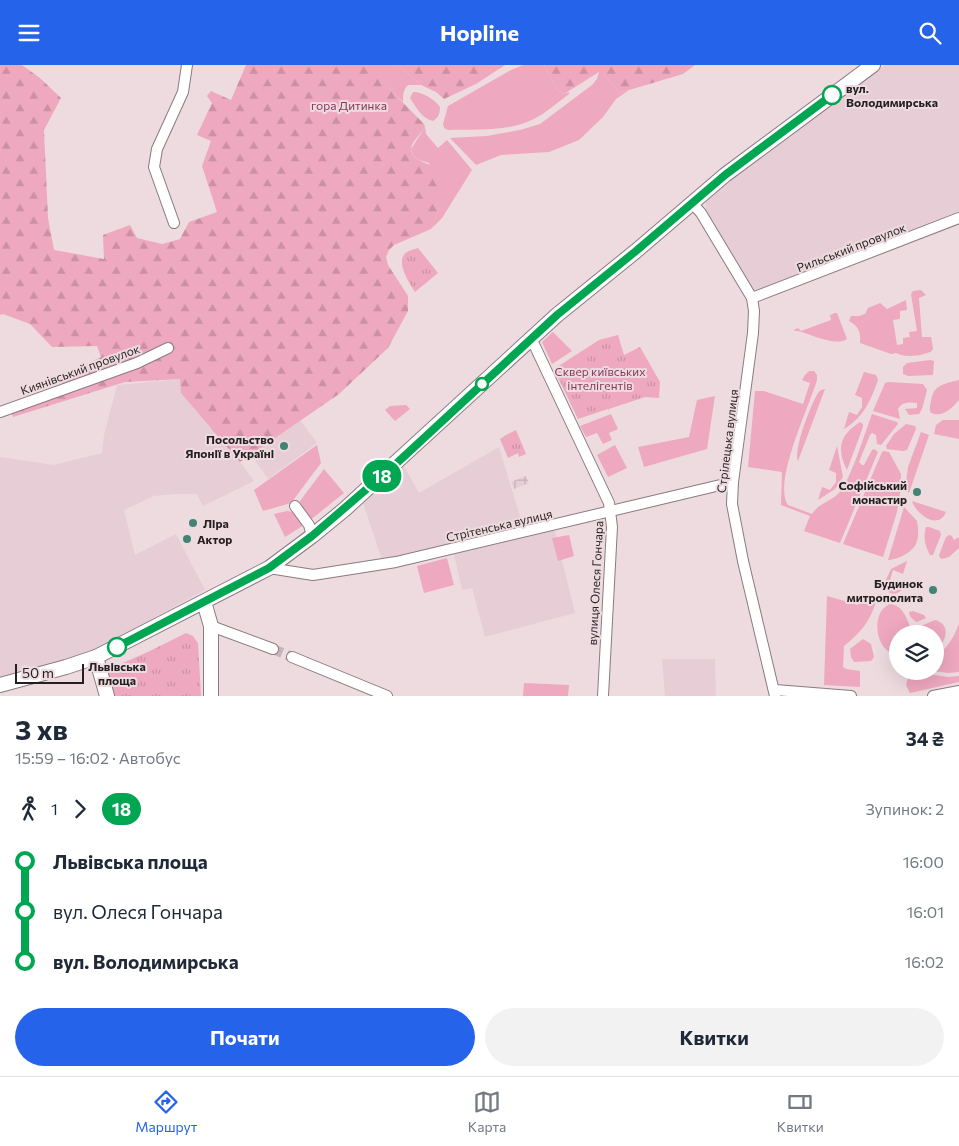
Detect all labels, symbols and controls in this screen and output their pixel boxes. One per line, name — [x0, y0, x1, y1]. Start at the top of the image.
icon: menu — [15, 19, 43, 47]
text: Hopline — [440, 19, 519, 46]
icon: search — [916, 19, 944, 47]
place label: вул. Володимирська — [846, 81, 938, 109]
marker: вул. Володимирська — [822, 85, 842, 105]
park label: гора Дитинка — [311, 98, 387, 112]
street label: Рильський провулок — [794, 220, 908, 274]
street label: Киянівський провулок — [19, 341, 142, 397]
park label: Сквер київських інтелігентів — [554, 364, 646, 392]
unlabelled marker — [475, 377, 489, 391]
street label: Стрілецька вулиця — [714, 388, 740, 494]
place label: Посольство Японії в Україні — [185, 432, 274, 460]
marker: Посольство Японії в Україні — [278, 440, 290, 452]
line badge: 18 — [360, 460, 404, 492]
text: 18 — [372, 465, 392, 487]
place label: Софійський монастир — [838, 478, 907, 506]
marker: Софійський монастир — [911, 486, 923, 498]
street label: Стрітенська вулиця — [444, 506, 554, 544]
place label: Ліра — [203, 516, 229, 530]
marker: Ліра — [187, 517, 199, 529]
street label: вулиця Олеся Гончара — [585, 520, 605, 646]
place label: Актор — [197, 532, 232, 546]
marker: Актор — [181, 533, 193, 545]
place label: Будинок митрополита — [847, 576, 923, 604]
marker: Будинок митрополита — [927, 584, 939, 596]
map controls — [889, 625, 944, 680]
button: layers — [889, 625, 944, 680]
marker: Львівська площа — [107, 637, 127, 657]
place label: Львівська площа — [88, 659, 146, 687]
scale bar — [15, 661, 84, 684]
text: 50 m — [22, 664, 54, 681]
text: 3 хв — [15, 712, 68, 746]
text: 34 ₴ — [906, 727, 944, 750]
text: 15:59 – 16:02 · Автобус — [15, 748, 181, 767]
icon: walk — [15, 795, 43, 823]
icon: forward — [66, 795, 94, 823]
text: 18 — [112, 798, 131, 820]
text: 1 — [51, 799, 58, 818]
text: Зупинок: 2 — [865, 799, 944, 818]
text: Львівська площа — [53, 850, 208, 873]
text: 16:00 — [903, 852, 944, 871]
text: вул. Олеся Гончара — [53, 900, 223, 923]
text: 16:01 — [906, 902, 944, 921]
text: вул. Володимирська — [53, 950, 239, 973]
text: 16:02 — [904, 952, 944, 971]
button: Почати — [15, 1008, 475, 1066]
button: Квитки — [485, 1008, 944, 1066]
tab: Маршрут — [135, 1088, 197, 1135]
tab: Карта — [468, 1088, 506, 1135]
tab: Квитки — [777, 1088, 824, 1135]

